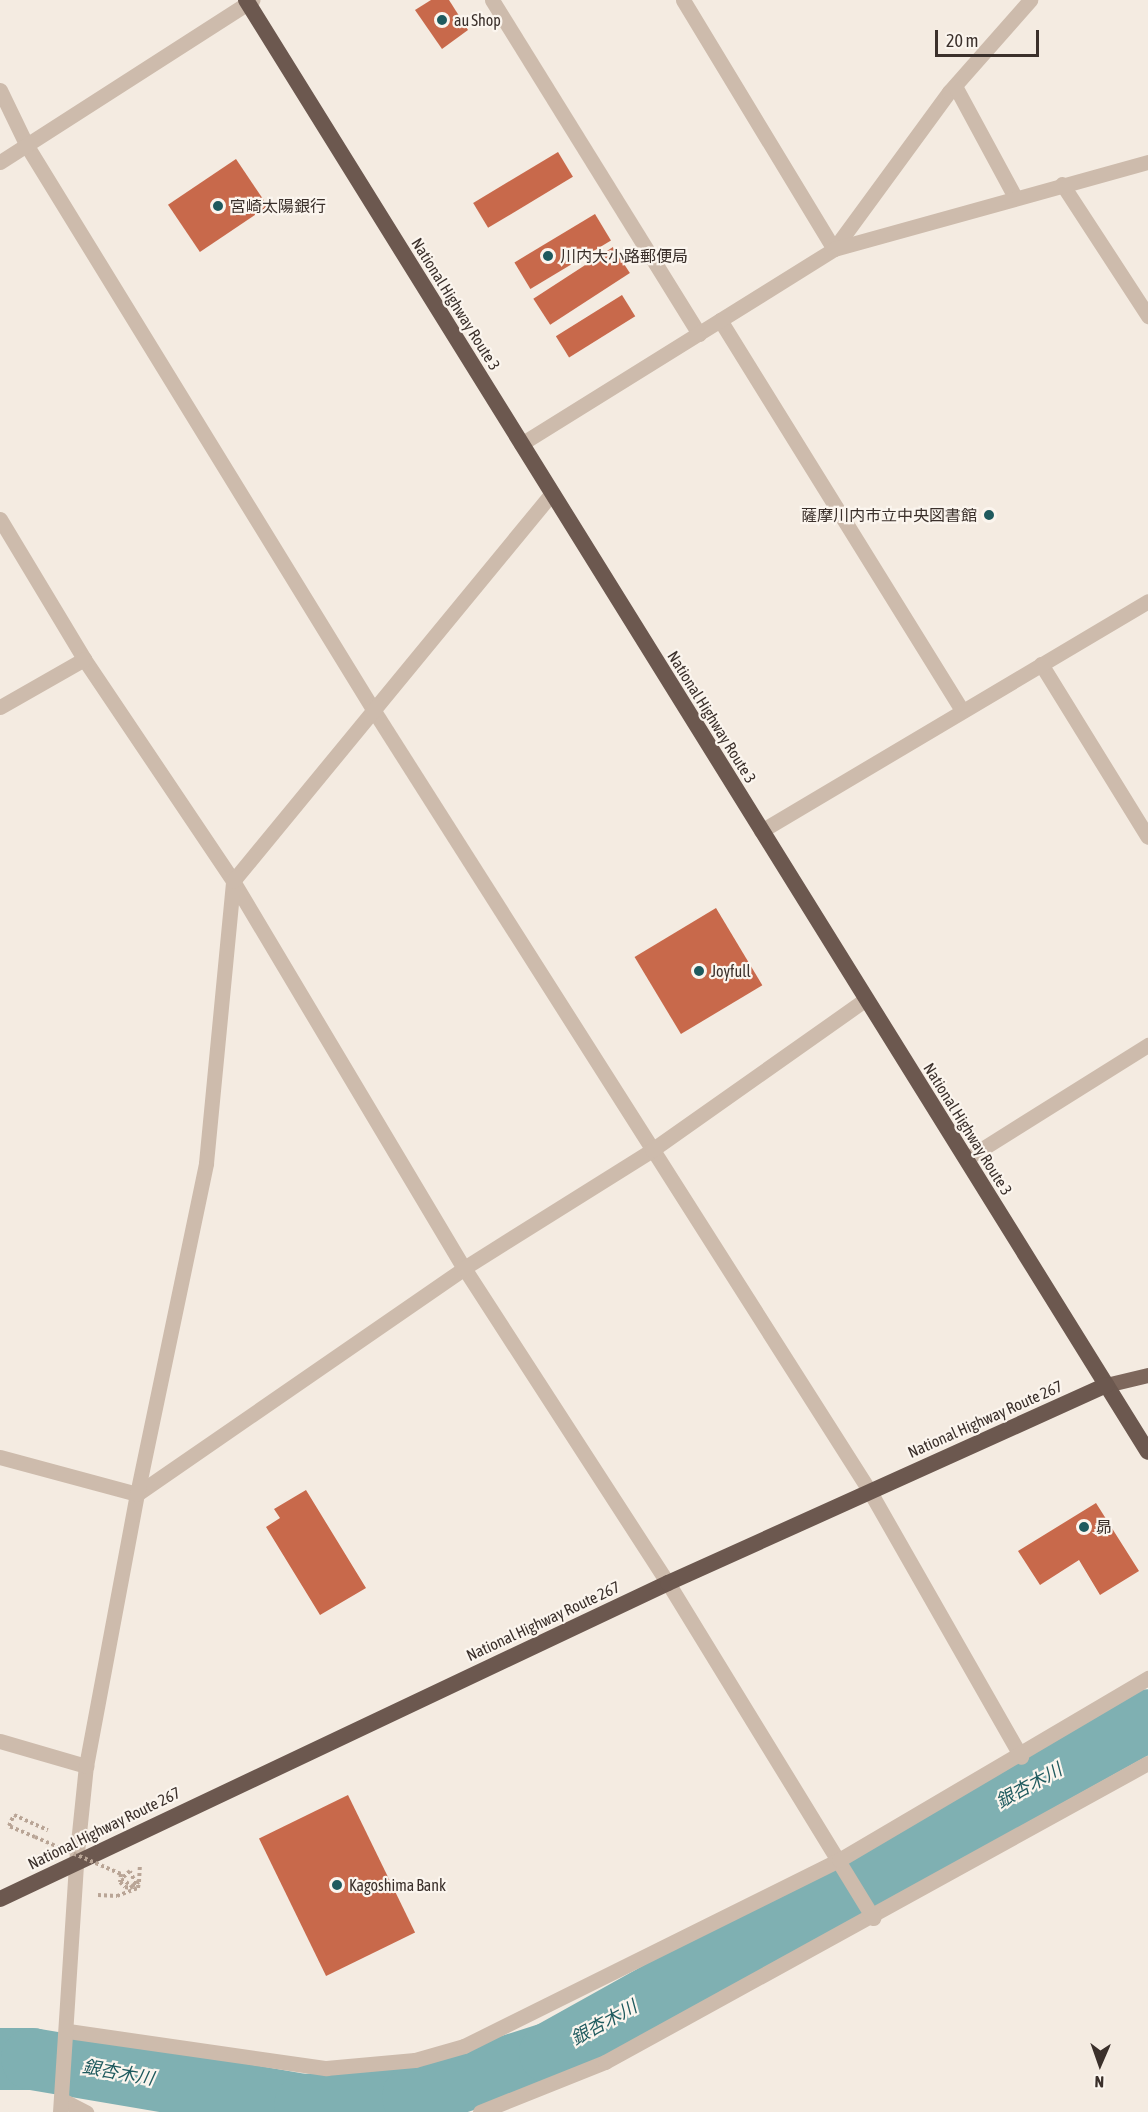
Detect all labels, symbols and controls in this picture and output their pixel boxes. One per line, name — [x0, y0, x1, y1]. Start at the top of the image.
place label: au Shop — [454, 10, 501, 30]
marker: au Shop — [435, 13, 449, 27]
scale bar — [938, 18, 1042, 56]
text: 20 m — [946, 30, 978, 51]
place label: 宮崎太陽銀行 — [230, 196, 326, 216]
marker: 宮崎太陽銀行 — [211, 199, 225, 213]
street label: National Highway Route 3 — [408, 234, 504, 374]
place label: 川内大小路郵便局 — [560, 246, 688, 266]
marker: 川内大小路郵便局 — [541, 249, 555, 263]
place label: 薩摩川内市立中央図書館 — [801, 505, 977, 525]
marker: 薩摩川内市立中央図書館 — [982, 508, 996, 522]
street label: National Highway Route 3 — [664, 647, 760, 787]
place label: Joyfull — [711, 961, 751, 981]
marker: Joyfull — [692, 964, 706, 978]
street label: National Highway Route 3 — [920, 1059, 1016, 1199]
street label: National Highway Route 267 — [905, 1376, 1065, 1462]
place label: 昴 — [1096, 1517, 1112, 1537]
marker: 昴 — [1077, 1520, 1091, 1534]
street label: National Highway Route 267 — [463, 1577, 623, 1665]
water label: 銀杏木川 — [992, 1759, 1066, 1813]
street label: National Highway Route 267 — [25, 1783, 183, 1873]
place label: Kagoshima Bank — [349, 1875, 446, 1895]
marker: Kagoshima Bank — [330, 1878, 344, 1892]
water label: 銀杏木川 — [567, 1996, 641, 2050]
north arrow — [1070, 2034, 1130, 2094]
water label: 銀杏木川 — [81, 2056, 155, 2090]
text: N — [1094, 2073, 1104, 2091]

